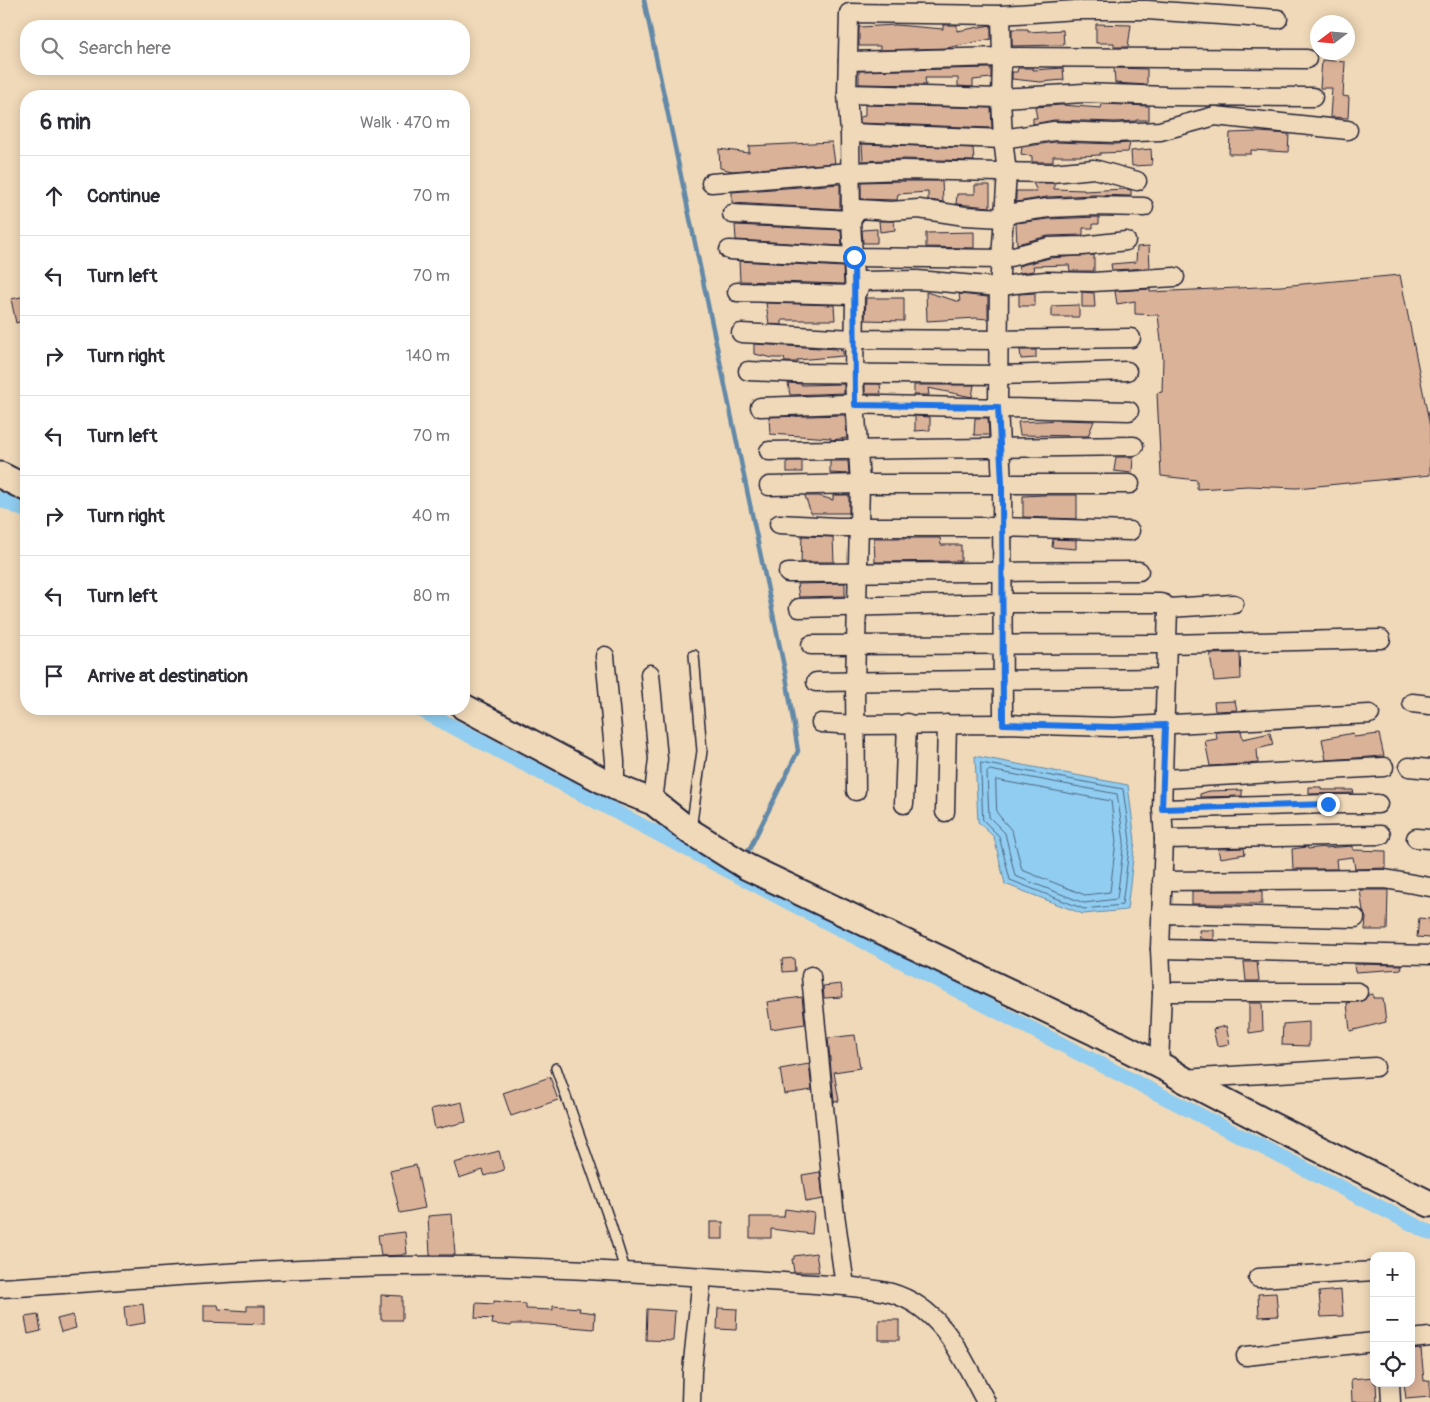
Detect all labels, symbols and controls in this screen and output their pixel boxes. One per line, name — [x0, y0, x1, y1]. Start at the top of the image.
north arrow — [1310, 15, 1355, 60]
search box — [20, 20, 470, 75]
icon: search — [38, 34, 66, 62]
text: Search here — [78, 36, 171, 60]
text: 6 min — [40, 109, 91, 136]
text: Walk · 470 m — [360, 113, 450, 133]
icon: ahead — [40, 182, 68, 210]
text: Continue — [87, 184, 160, 208]
text: 70 m — [413, 186, 450, 206]
route start — [843, 246, 866, 269]
icon: left — [40, 262, 68, 290]
text: Turn left — [87, 264, 157, 288]
text: 70 m — [413, 266, 450, 286]
icon: right — [40, 342, 68, 370]
text: Turn right — [87, 344, 165, 368]
text: 140 m — [406, 346, 450, 366]
icon: left — [40, 422, 68, 450]
text: Turn left — [87, 424, 157, 448]
text: 70 m — [413, 426, 450, 446]
icon: right — [40, 502, 68, 530]
text: Turn right — [87, 504, 165, 528]
text: 40 m — [412, 506, 450, 526]
icon: left — [40, 582, 68, 610]
text: Turn left — [87, 584, 157, 608]
text: 80 m — [413, 586, 450, 606]
icon: arrive — [40, 662, 68, 690]
text: Arrive at destination — [87, 664, 248, 688]
route end — [1317, 793, 1340, 816]
map controls — [1370, 1252, 1415, 1387]
button: + — [1370, 1252, 1415, 1297]
button: − — [1370, 1297, 1415, 1342]
button: locate — [1370, 1342, 1415, 1387]

